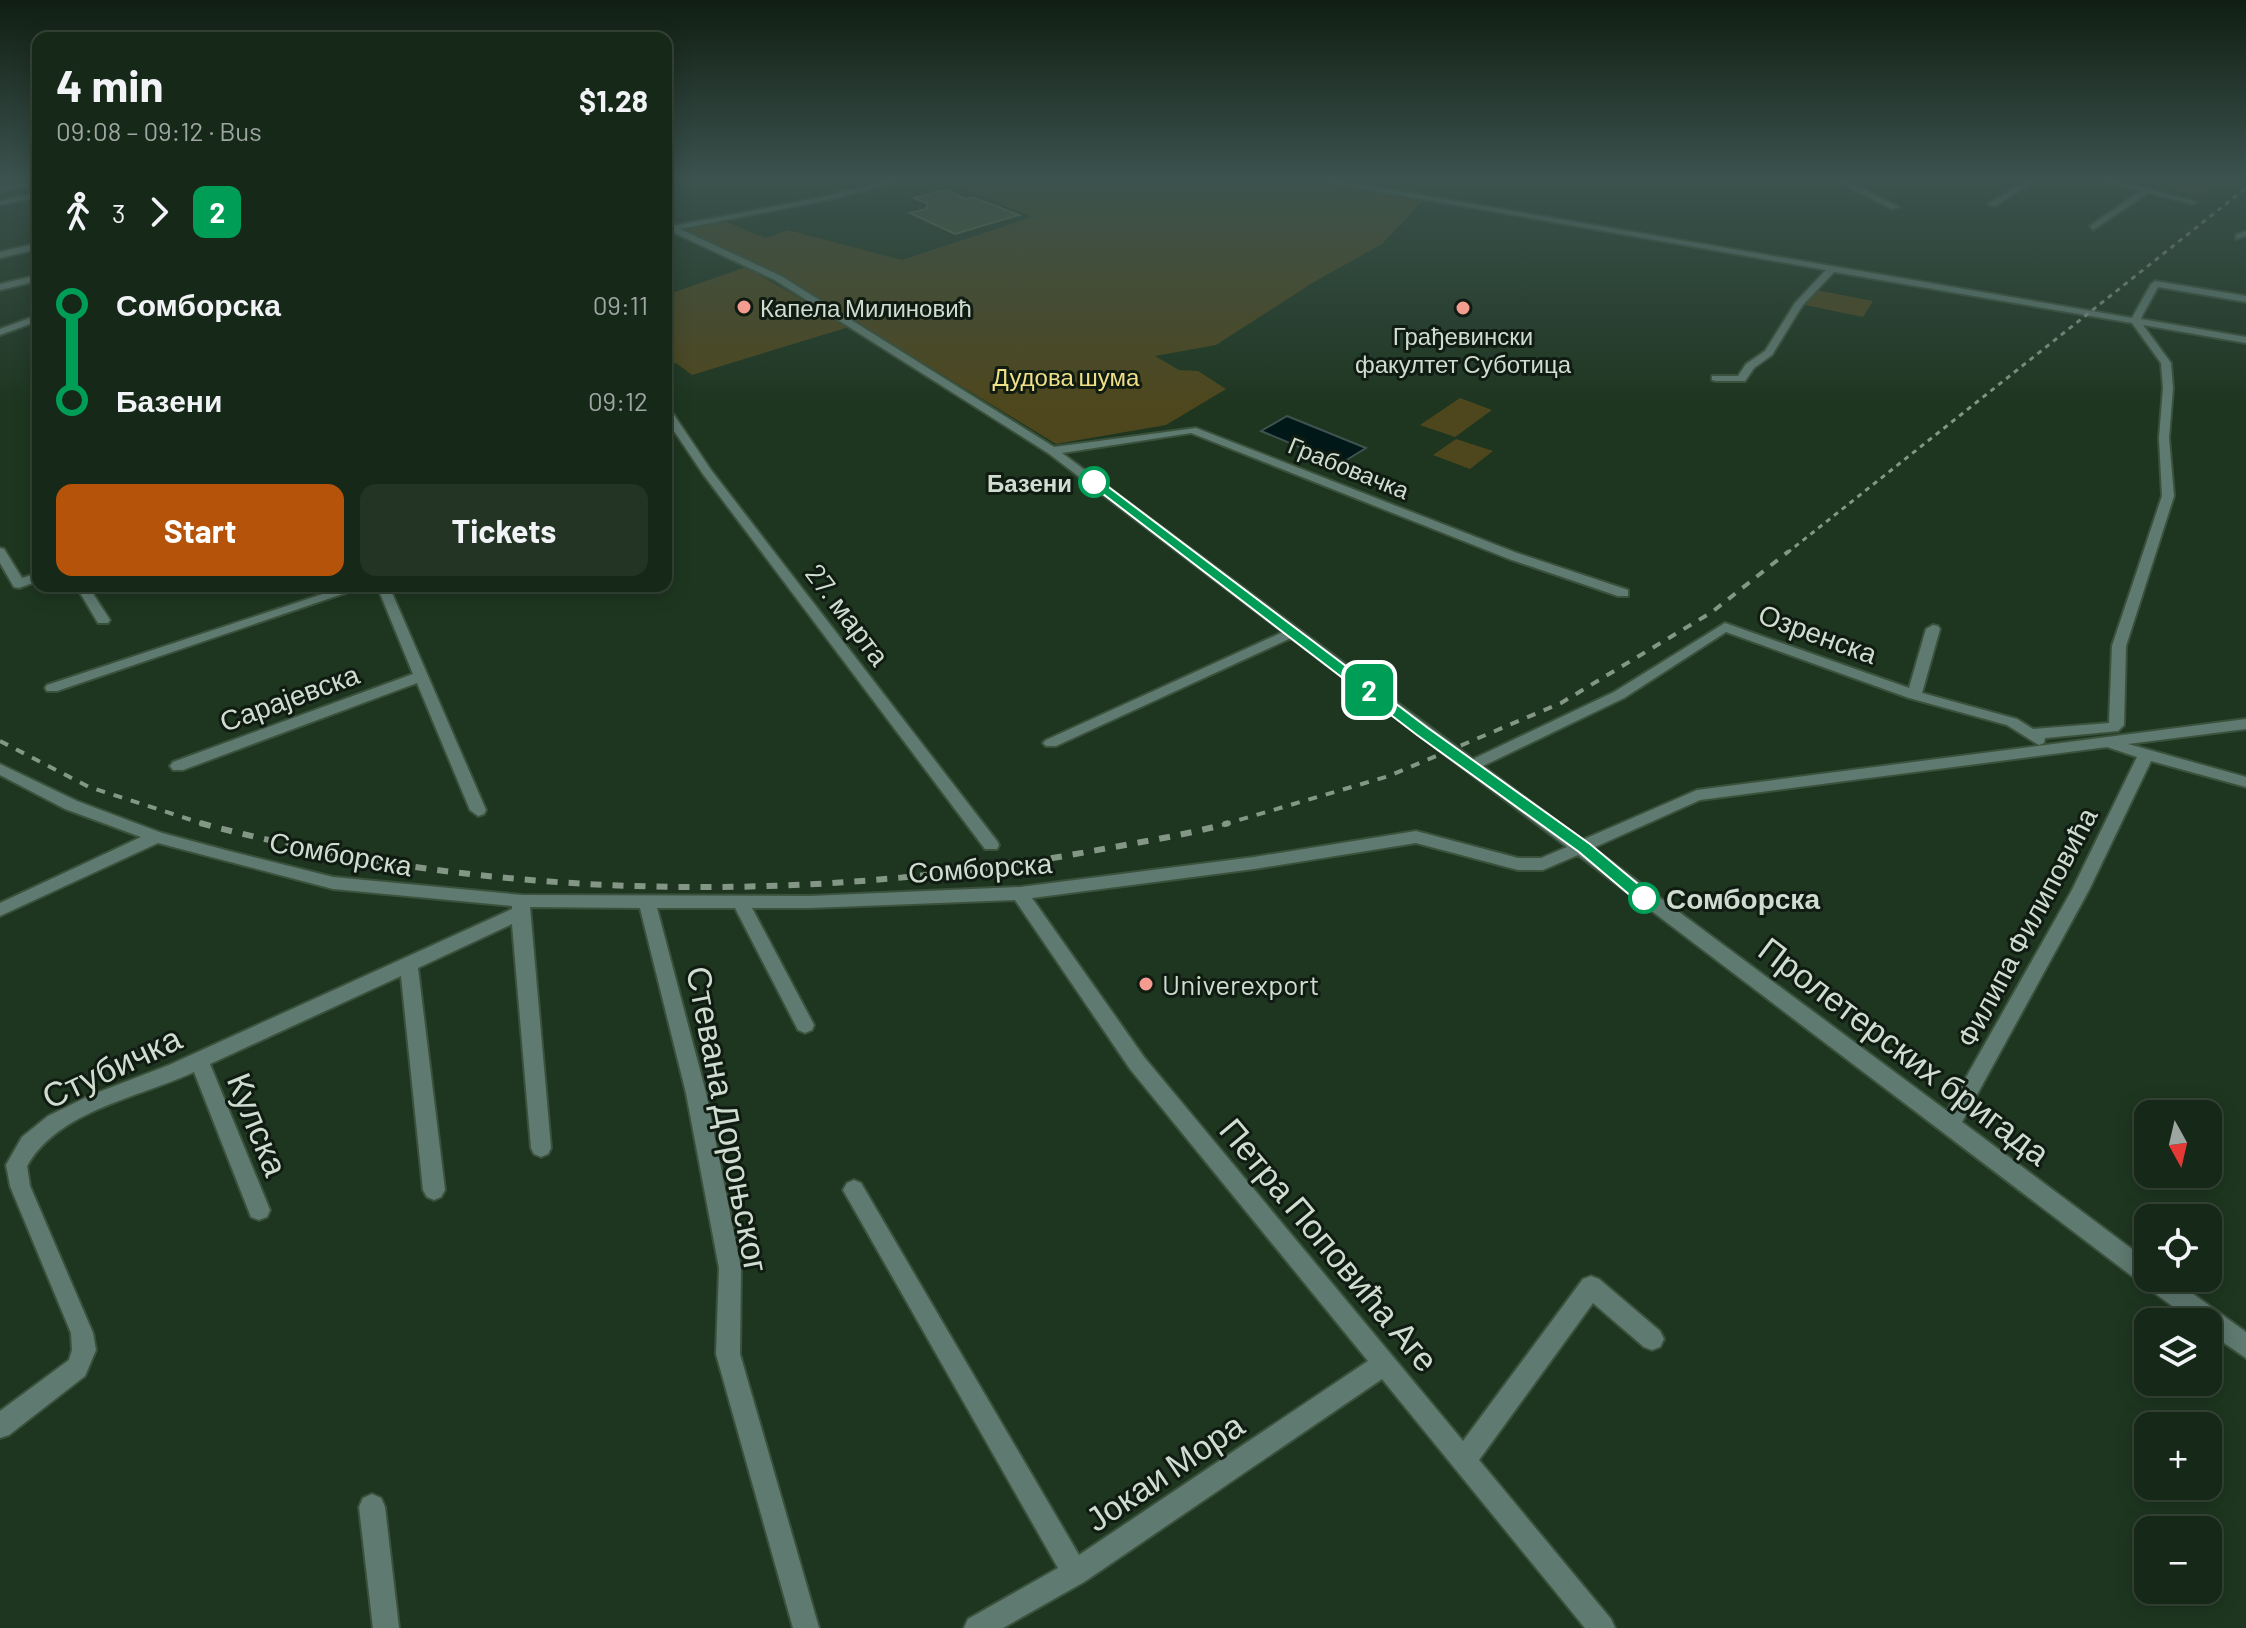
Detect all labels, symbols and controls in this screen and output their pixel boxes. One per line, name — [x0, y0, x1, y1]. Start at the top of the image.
text: 4 min — [56, 58, 163, 111]
text: $1.28 — [579, 82, 648, 118]
text: 09:08 – 09:12 · Bus — [56, 115, 262, 146]
icon: walk — [56, 190, 100, 234]
icon: forward — [137, 190, 181, 234]
text: 2 — [209, 195, 225, 229]
text: 3 — [112, 197, 125, 228]
text: Сомборска — [116, 286, 281, 322]
text: 09:11 — [593, 289, 648, 320]
place label: Капела Милиновић — [760, 293, 972, 322]
marker: Капела Милиновић — [735, 298, 753, 316]
marker: Грађевински факултет Суботица — [1454, 299, 1472, 317]
place label: Грађевински факултет Суботица — [1355, 321, 1572, 378]
park label: Дудова шума — [993, 362, 1140, 391]
text: Базени — [116, 382, 222, 418]
text: 09:12 — [588, 385, 648, 416]
street label: Грабовачка — [1284, 430, 1414, 505]
marker: Базени — [1079, 467, 1109, 497]
place label: Базени — [987, 468, 1072, 497]
button: Start — [56, 484, 344, 576]
button: Tickets — [360, 484, 648, 576]
street label: 27. марта — [799, 557, 897, 672]
street label: Озренска — [1754, 596, 1882, 670]
street label: Сарајевска — [215, 656, 364, 738]
line badge: 2 — [1343, 664, 1395, 716]
text: 2 — [1361, 673, 1377, 707]
street label: Филипа Филиповића — [1948, 801, 2104, 1053]
street label: Сомборска — [267, 824, 415, 882]
street label: Сомборска — [907, 845, 1054, 889]
place label: Сомборска — [1666, 881, 1820, 915]
marker: Сомборска — [1629, 883, 1659, 913]
street label: Пролетерских бригада — [1752, 927, 2059, 1173]
street label: Стевана Дороњског — [679, 962, 779, 1276]
place label: Univerexport — [1162, 967, 1319, 1001]
marker: Univerexport — [1137, 975, 1155, 993]
street label: Стубичка — [35, 1016, 187, 1116]
street label: Кулска — [220, 1067, 298, 1182]
north arrow — [2134, 1100, 2222, 1188]
map controls — [2134, 1100, 2222, 1604]
street label: Петра Поповића Аге — [1212, 1109, 1448, 1379]
button: locate — [2134, 1204, 2222, 1292]
button: layers — [2134, 1308, 2222, 1396]
street label: Јокаи Мора — [1077, 1403, 1251, 1539]
button: + — [2134, 1412, 2222, 1500]
button: − — [2134, 1516, 2222, 1604]

